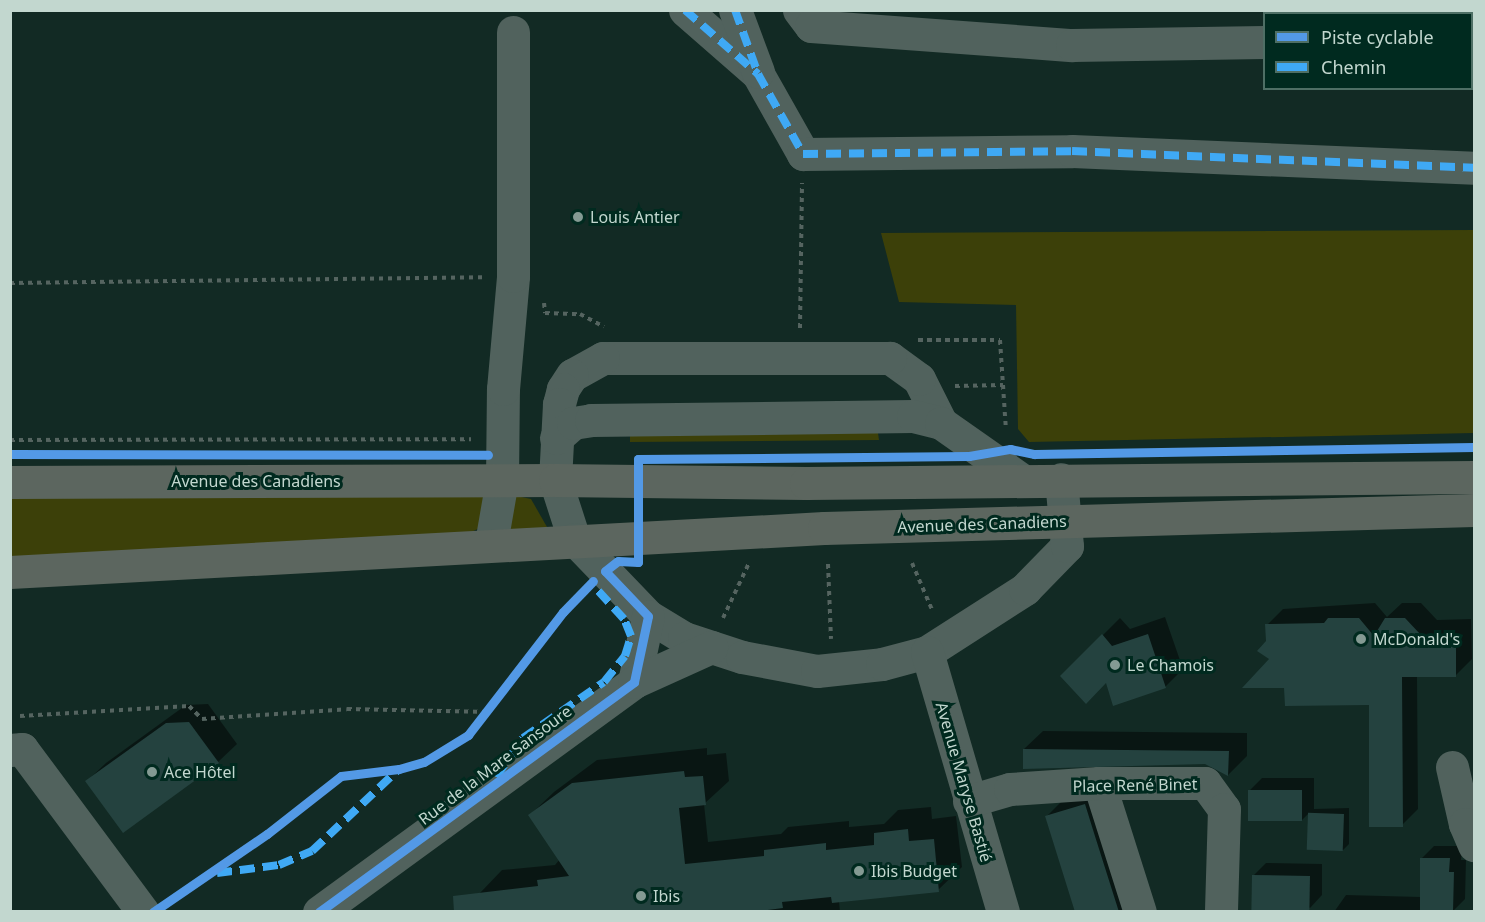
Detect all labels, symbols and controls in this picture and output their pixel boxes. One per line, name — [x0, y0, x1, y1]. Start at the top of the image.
legend — [1263, 12, 1473, 90]
text: Piste cyclable — [1321, 25, 1434, 49]
text: Chemin — [1321, 55, 1386, 79]
place label: Louis Antier — [590, 207, 680, 227]
marker: Louis Antier — [571, 210, 585, 224]
street label: Avenue des Canadiens — [171, 471, 341, 491]
street label: Avenue des Canadiens — [897, 511, 1067, 537]
place label: McDonald's — [1373, 629, 1460, 649]
marker: McDonald's — [1354, 632, 1368, 646]
place label: Le Chamois — [1127, 655, 1214, 675]
marker: Le Chamois — [1108, 658, 1122, 672]
street label: Avenue Maryse Bastié — [932, 700, 996, 864]
street label: Rue de la Mare Sansoure — [415, 701, 575, 829]
place label: Ace Hôtel — [164, 762, 236, 782]
marker: Ace Hôtel — [145, 765, 159, 779]
street label: Place René Binet — [1072, 774, 1198, 796]
place label: Ibis Budget — [871, 861, 957, 881]
marker: Ibis Budget — [852, 864, 866, 878]
place label: Ibis — [653, 886, 680, 906]
marker: Ibis — [634, 889, 648, 903]

